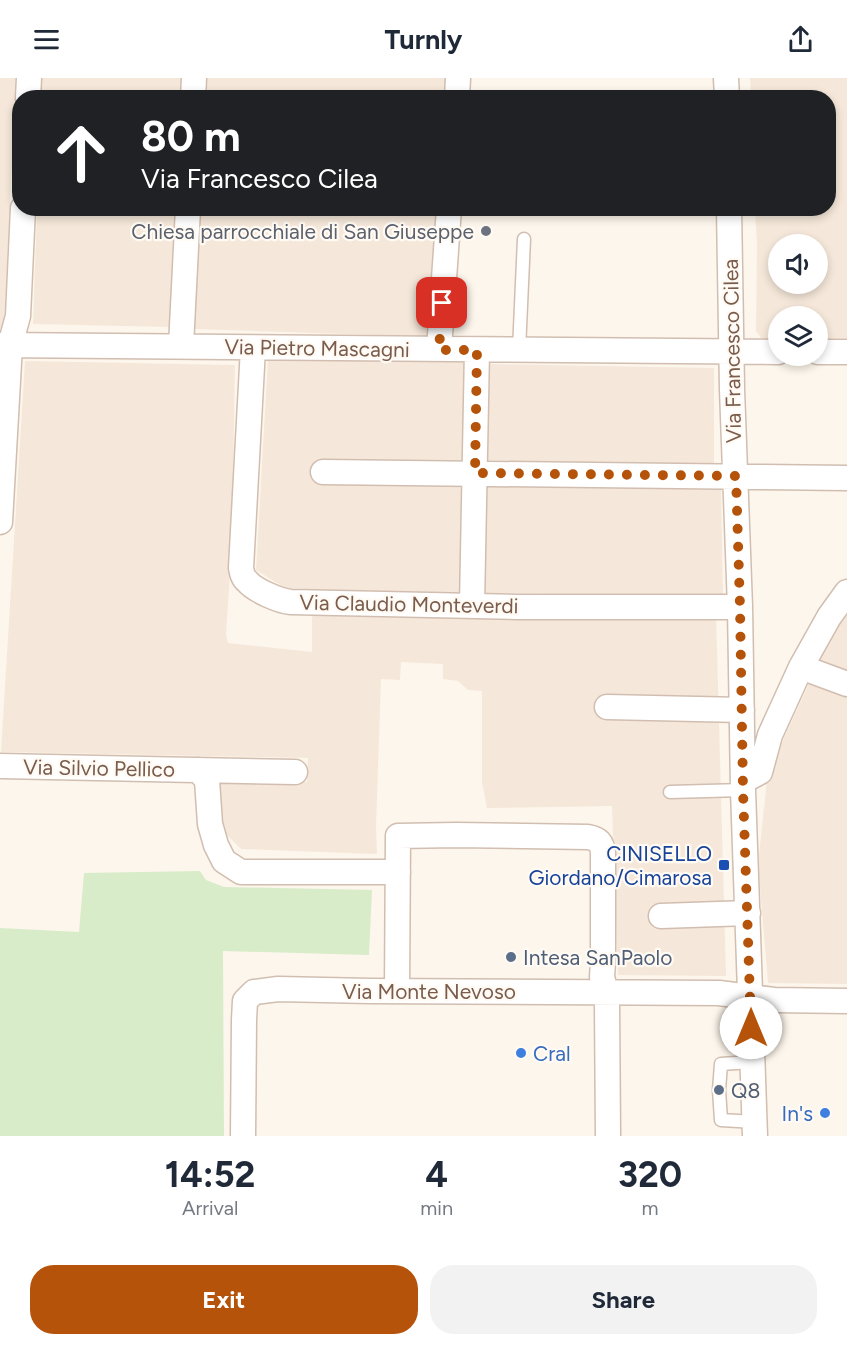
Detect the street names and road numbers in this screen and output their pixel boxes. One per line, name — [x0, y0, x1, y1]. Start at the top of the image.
street label: Via Francesco Cilea — [718, 259, 746, 443]
street label: Via Pietro Mascagni — [224, 334, 410, 362]
street label: Via Claudio Monteverdi — [299, 590, 519, 618]
street label: Via Silvio Pellico — [23, 754, 175, 782]
street label: Via Monte Nevoso — [342, 979, 516, 1004]

